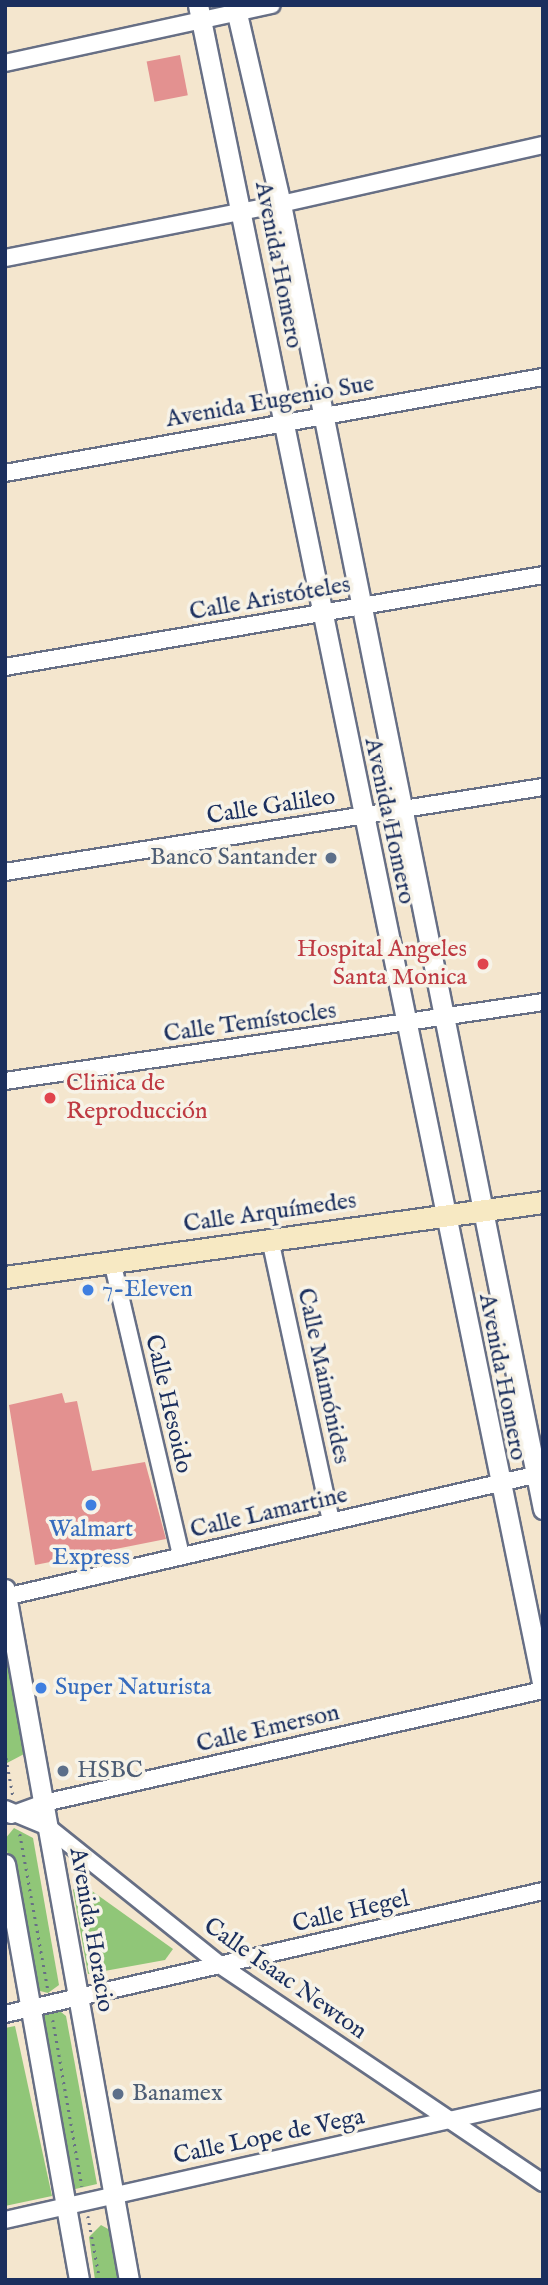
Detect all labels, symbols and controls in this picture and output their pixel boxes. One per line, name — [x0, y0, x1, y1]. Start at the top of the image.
street label: Avenida Homero — [248, 179, 308, 351]
street label: Avenida Eugenio Sue — [164, 370, 376, 434]
street label: Calle Aristóteles — [187, 571, 353, 627]
street label: Avenida Homero — [357, 735, 421, 907]
street label: Calle Galileo — [205, 783, 337, 831]
place label: Banco Santander — [150, 844, 317, 872]
marker: Banco Santander — [323, 850, 339, 866]
place label: Hospital Angeles Santa Monica — [297, 936, 467, 992]
marker: Hospital Angeles Santa Monica — [473, 954, 493, 974]
street label: Calle Temístocles — [162, 997, 338, 1049]
place label: Clinica de Reproducción — [66, 1070, 208, 1126]
marker: Clinica de Reproducción — [40, 1088, 60, 1108]
street label: Calle Arquímedes — [182, 1187, 358, 1239]
place label: 7-Eleven — [102, 1276, 193, 1304]
marker: 7-Eleven — [80, 1282, 96, 1298]
street label: Calle Maimónides — [290, 1286, 356, 1466]
street label: Avenida Homero — [472, 1291, 532, 1463]
street label: Calle Hesoido — [138, 1332, 198, 1476]
street label: Calle Lamartine — [188, 1481, 350, 1545]
marker: Walmart Express — [83, 1497, 99, 1513]
place label: Walmart Express — [49, 1516, 133, 1572]
place label: Super Naturista — [55, 1674, 211, 1702]
marker: Super Naturista — [33, 1680, 49, 1696]
street label: Calle Emerson — [194, 1699, 342, 1759]
place label: HSBC — [77, 1757, 143, 1785]
marker: HSBC — [55, 1763, 71, 1779]
street label: Avenida Horacio — [62, 1845, 120, 2015]
street label: Calle Hegel — [290, 1885, 412, 1939]
street label: Calle Isaac Newton — [198, 1912, 372, 2046]
place label: Banamex — [132, 2080, 223, 2108]
marker: Banamex — [110, 2086, 126, 2102]
street label: Calle Lope de Vega — [171, 2103, 367, 2171]

